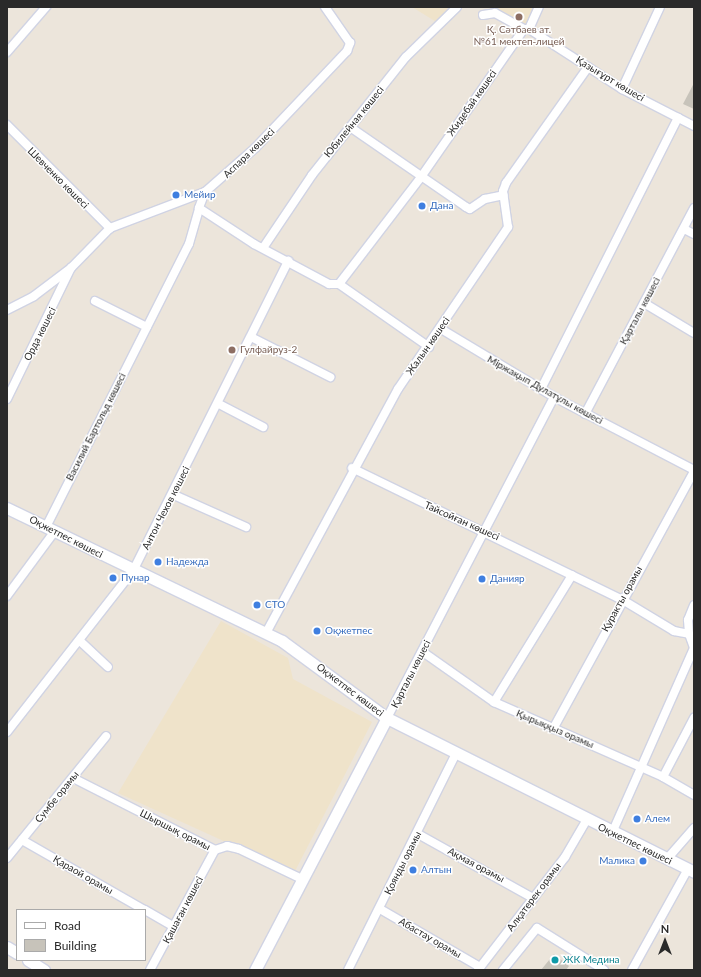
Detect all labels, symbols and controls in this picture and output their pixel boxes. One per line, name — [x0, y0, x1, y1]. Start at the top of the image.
marker: Қ. Сәтбаев ат. №61 мектеп-лицей — [514, 12, 524, 22]
place label: Қ. Сәтбаев ат. №61 мектеп-лицей — [474, 23, 564, 46]
street label: Қазығұрт көшесі — [574, 54, 646, 104]
street label: Жидебай көшесі — [445, 68, 499, 138]
street label: Юбилейная көшесі — [322, 84, 386, 160]
street label: Аспара көшесі — [221, 126, 277, 180]
street label: Шевченко көшесі — [25, 145, 91, 211]
place label: Мейир — [184, 189, 216, 201]
marker: Мейир — [171, 190, 181, 200]
place label: Дана — [430, 200, 453, 212]
marker: Дана — [417, 201, 427, 211]
street label: Қарталы көшесі — [617, 275, 663, 347]
street label: Орда көшесі — [21, 305, 59, 363]
street label: Жалын көшесі — [404, 315, 452, 377]
place label: Гулфайруз-2 — [240, 344, 297, 356]
marker: Гулфайруз-2 — [227, 345, 237, 355]
street label: Міржақып Дулатұлы көшесі — [485, 353, 605, 427]
street label: Василий Бартольд көшесі — [64, 371, 128, 483]
street label: Антон Чехов көшесі — [140, 464, 192, 552]
street label: Тайсойған көшесі — [423, 499, 501, 543]
street label: Оқжетпес көшесі — [27, 513, 105, 561]
place label: Надежда — [166, 556, 209, 568]
marker: Надежда — [153, 557, 163, 567]
street label: Қуракты орамы — [599, 564, 645, 634]
place label: Пунар — [121, 572, 150, 584]
marker: Пунар — [108, 573, 118, 583]
place label: Данияр — [490, 573, 525, 585]
marker: Данияр — [477, 574, 487, 584]
place label: СТО — [265, 599, 285, 611]
marker: СТО — [252, 600, 262, 610]
place label: Оқжетпес — [325, 625, 372, 637]
marker: Оқжетпес — [312, 626, 322, 636]
street label: Қарталы көшесі — [389, 638, 433, 710]
street label: Оқжетпес көшесі — [314, 661, 386, 719]
street label: Қырыққыз орамы — [514, 707, 596, 751]
street label: Сумбе орамы — [33, 769, 81, 825]
street label: Шыршық орамы — [138, 807, 212, 853]
place label: Алем — [645, 813, 670, 825]
marker: Алем — [632, 814, 642, 824]
street label: Оқжетпес көшесі — [596, 821, 674, 867]
street label: Қоянды орамы — [382, 829, 424, 897]
street label: Ақмая орамы — [446, 845, 506, 885]
street label: Қараой орамы — [51, 853, 115, 897]
place label: Малика — [599, 855, 635, 867]
marker: Малика — [638, 856, 648, 866]
street label: Алқатерек орамы — [504, 860, 564, 934]
place label: Алтын — [421, 864, 452, 876]
marker: Алтын — [408, 865, 418, 875]
street label: Қашаған көшесі — [160, 874, 206, 946]
legend — [16, 909, 146, 961]
street label: Абастау орамы — [397, 915, 463, 961]
text: Road — [54, 918, 81, 933]
north arrow — [645, 921, 685, 961]
text: N — [661, 922, 669, 935]
text: Building — [54, 938, 97, 953]
place label: ЖК Медина — [563, 954, 620, 966]
marker: ЖК Медина — [550, 955, 560, 965]

